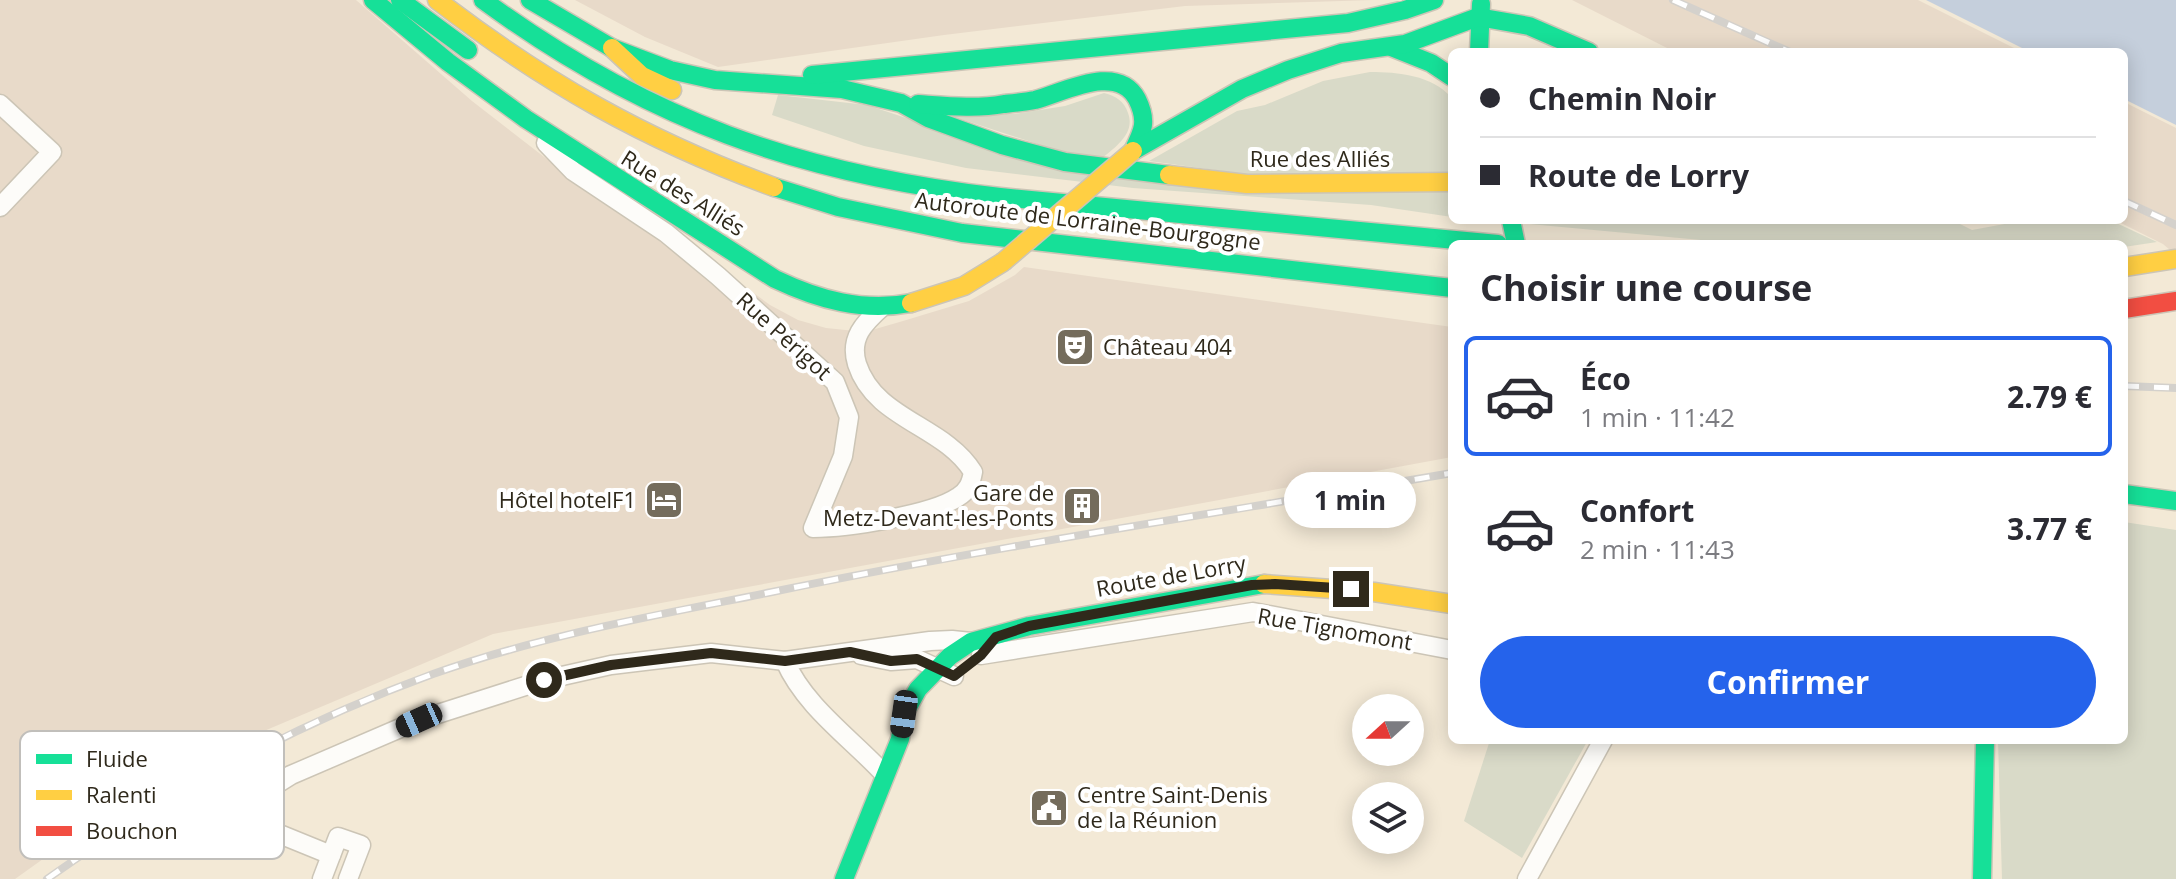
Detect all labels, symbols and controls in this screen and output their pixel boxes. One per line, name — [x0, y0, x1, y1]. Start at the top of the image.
text: Chemin Noir — [1528, 78, 1716, 119]
street label: Rue des Alliés — [616, 142, 751, 242]
street label: Rue des Alliés — [1250, 143, 1390, 173]
text: Route de Lorry — [1528, 155, 1749, 196]
street label: Autoroute de Lorraine-Bourgogne — [914, 184, 1263, 256]
text: Choisir une course — [1480, 263, 1812, 312]
street label: Rue Périgot — [731, 285, 839, 386]
theatre icon: Château 404 — [1054, 326, 1096, 368]
place label: Château 404 — [1103, 331, 1232, 361]
text: Éco — [1580, 358, 1631, 399]
icon: car — [1484, 360, 1556, 432]
text: 2.79 € — [2007, 376, 2092, 417]
text: 1 min · 11:42 — [1580, 399, 1735, 435]
callout: 1 min — [1285, 473, 1417, 529]
place label: Gare de Metz-Devant-les-Ponts — [823, 477, 1054, 532]
hotel icon: Hôtel hotelF1 — [643, 479, 685, 521]
text: 1 min — [1314, 482, 1386, 518]
place label: Hôtel hotelF1 — [499, 484, 636, 514]
building icon: Gare de Metz-Devant-les-Ponts — [1061, 485, 1103, 527]
text: Confort — [1580, 490, 1694, 531]
icon: car — [1484, 492, 1556, 564]
text: 3.77 € — [2007, 508, 2092, 549]
text: 2 min · 11:43 — [1580, 531, 1735, 567]
street label: Route de Lorry — [1094, 547, 1249, 603]
route end — [1333, 571, 1369, 607]
street label: Rue Tignomont — [1256, 600, 1415, 656]
button: Confirmer — [1480, 636, 2096, 728]
route start — [526, 662, 562, 698]
car — [889, 689, 919, 739]
north arrow — [1352, 694, 1424, 766]
map controls — [1352, 694, 1424, 854]
car — [392, 699, 446, 741]
legend — [20, 731, 284, 859]
text: Fluide — [86, 743, 148, 773]
text: Ralenti — [86, 779, 157, 809]
place label: Centre Saint-Denis de la Réunion — [1077, 779, 1268, 834]
button: layers — [1352, 782, 1424, 854]
public building icon: Centre Saint-Denis de la Réunion — [1028, 787, 1070, 829]
text: Bouchon — [86, 815, 178, 845]

